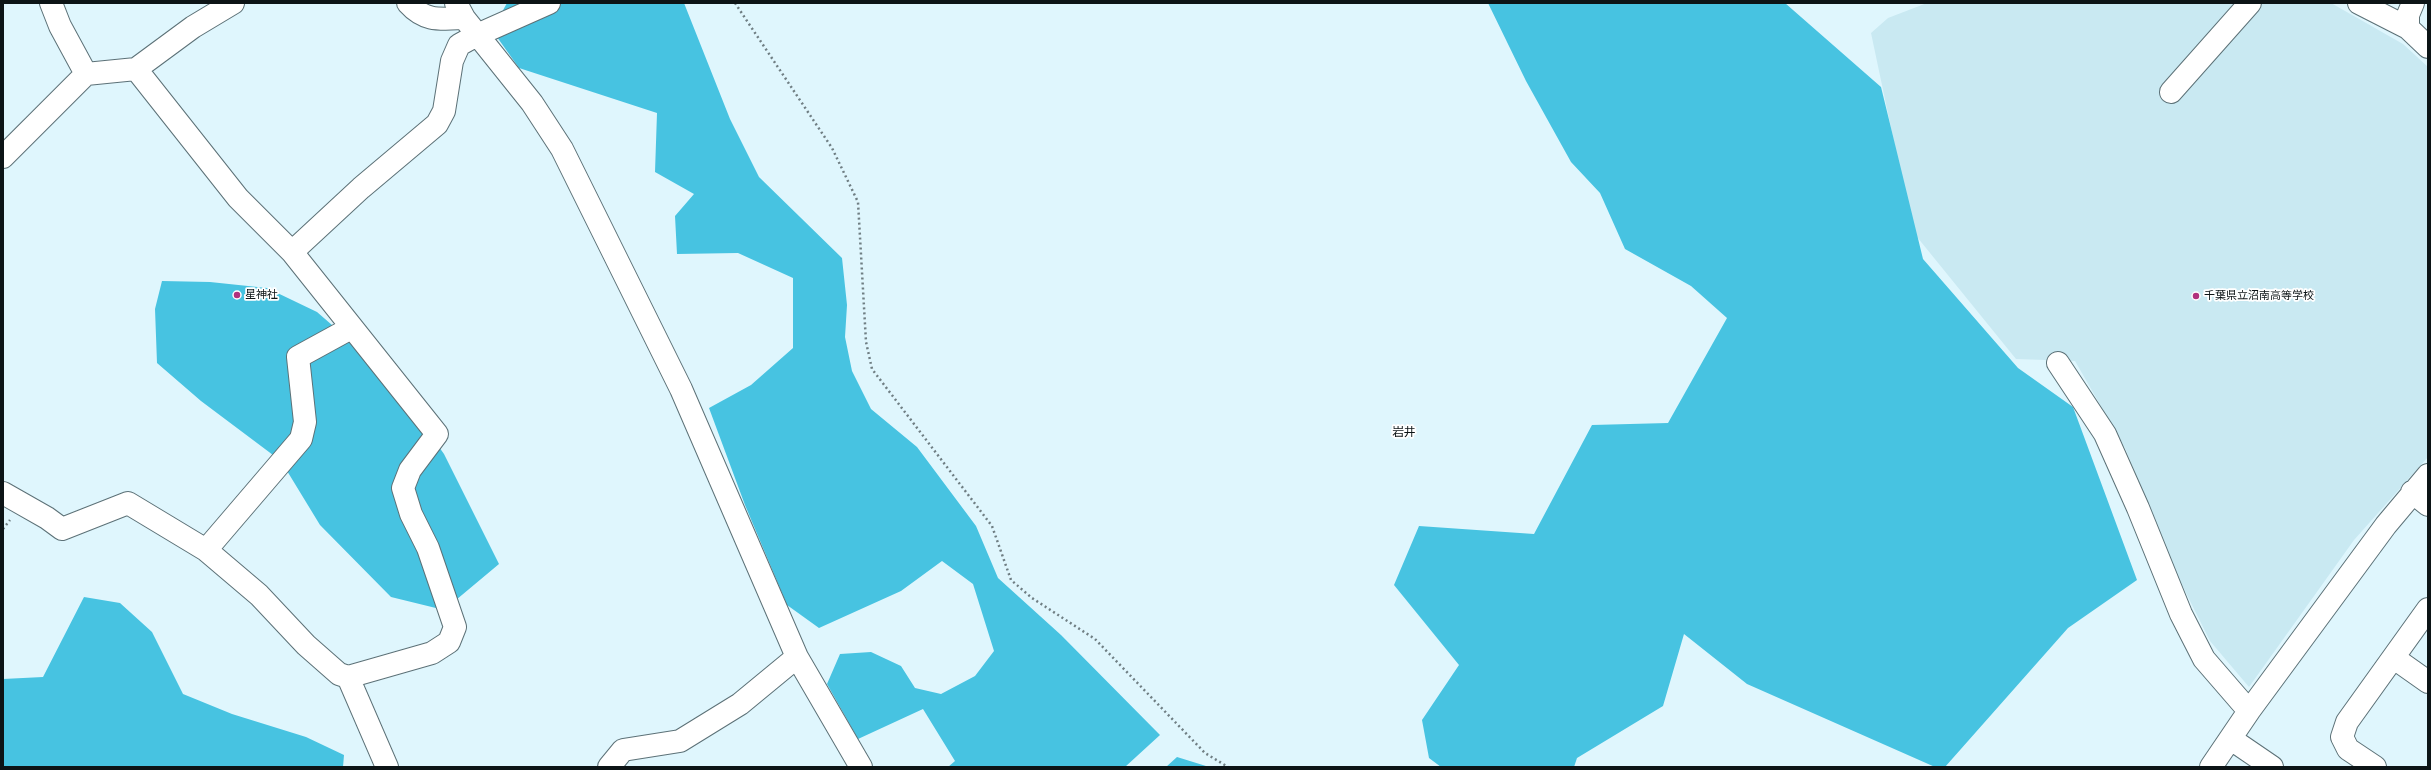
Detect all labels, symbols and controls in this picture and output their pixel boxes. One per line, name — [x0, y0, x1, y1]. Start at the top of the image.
place label: 星神社 — [245, 288, 278, 302]
place label: 千葉県立沼南高等学校 — [2204, 289, 2314, 303]
marker: 星神社 — [232, 290, 242, 300]
marker: 千葉県立沼南高等学校 — [2191, 291, 2201, 301]
district label: 岩井 — [1392, 425, 1416, 439]

